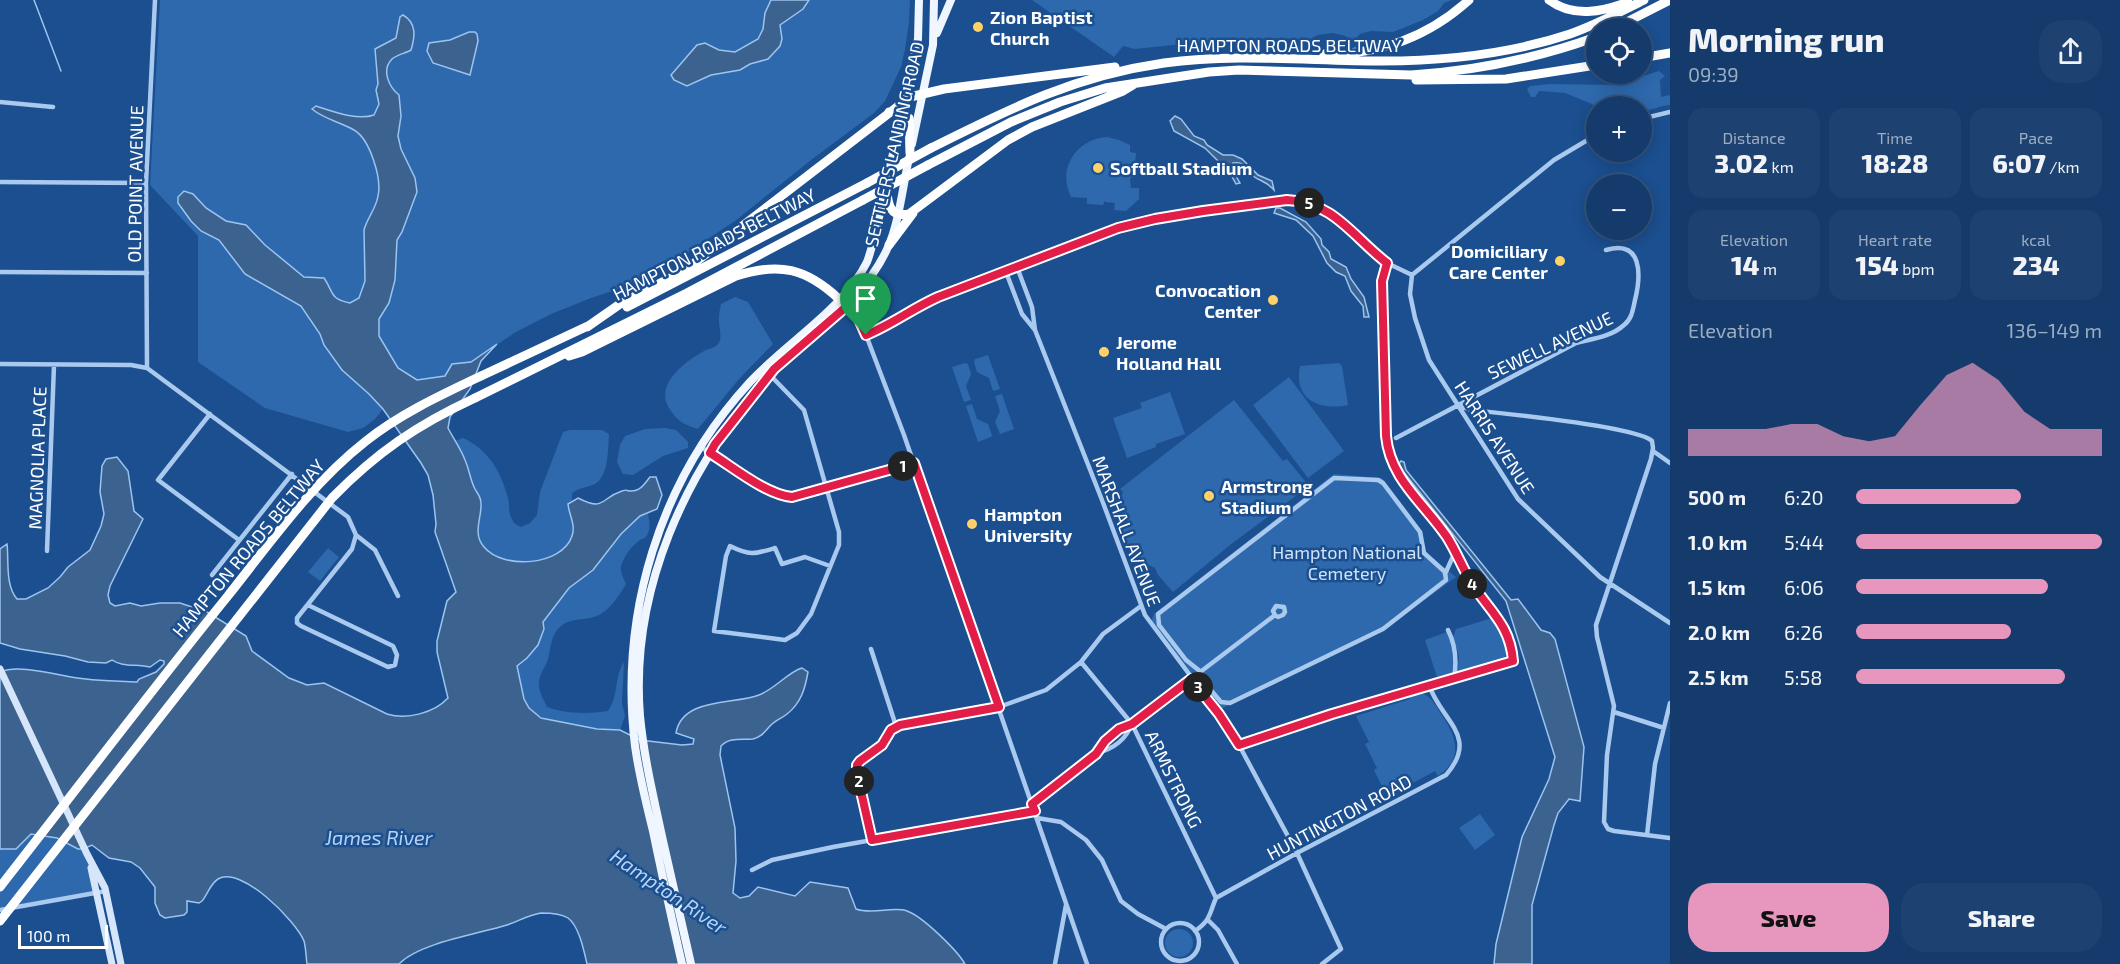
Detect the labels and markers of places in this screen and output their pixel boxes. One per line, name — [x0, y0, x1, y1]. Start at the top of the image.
place label: Zion Baptist Church — [990, 6, 1093, 49]
marker: Zion Baptist Church — [971, 20, 985, 34]
place label: Softball Stadium — [1110, 157, 1252, 179]
marker: Softball Stadium — [1091, 161, 1105, 175]
pin: 5 — [1294, 188, 1324, 218]
place label: Domiciliary Care Center — [1449, 240, 1549, 283]
marker: Domiciliary Care Center — [1553, 254, 1567, 268]
pin — [840, 273, 891, 335]
place label: Convocation Center — [1155, 279, 1261, 322]
marker: Convocation Center — [1266, 293, 1280, 307]
place label: Jerome Holland Hall — [1116, 331, 1221, 374]
marker: Jerome Holland Hall — [1097, 345, 1111, 359]
pin: 1 — [888, 451, 918, 481]
place label: Armstrong Stadium — [1221, 475, 1313, 518]
marker: Armstrong Stadium — [1202, 489, 1216, 503]
place label: Hampton University — [984, 503, 1073, 546]
marker: Hampton University — [965, 517, 979, 531]
pin: 4 — [1457, 569, 1487, 599]
pin: 3 — [1183, 672, 1213, 702]
pin: 2 — [844, 766, 874, 796]

